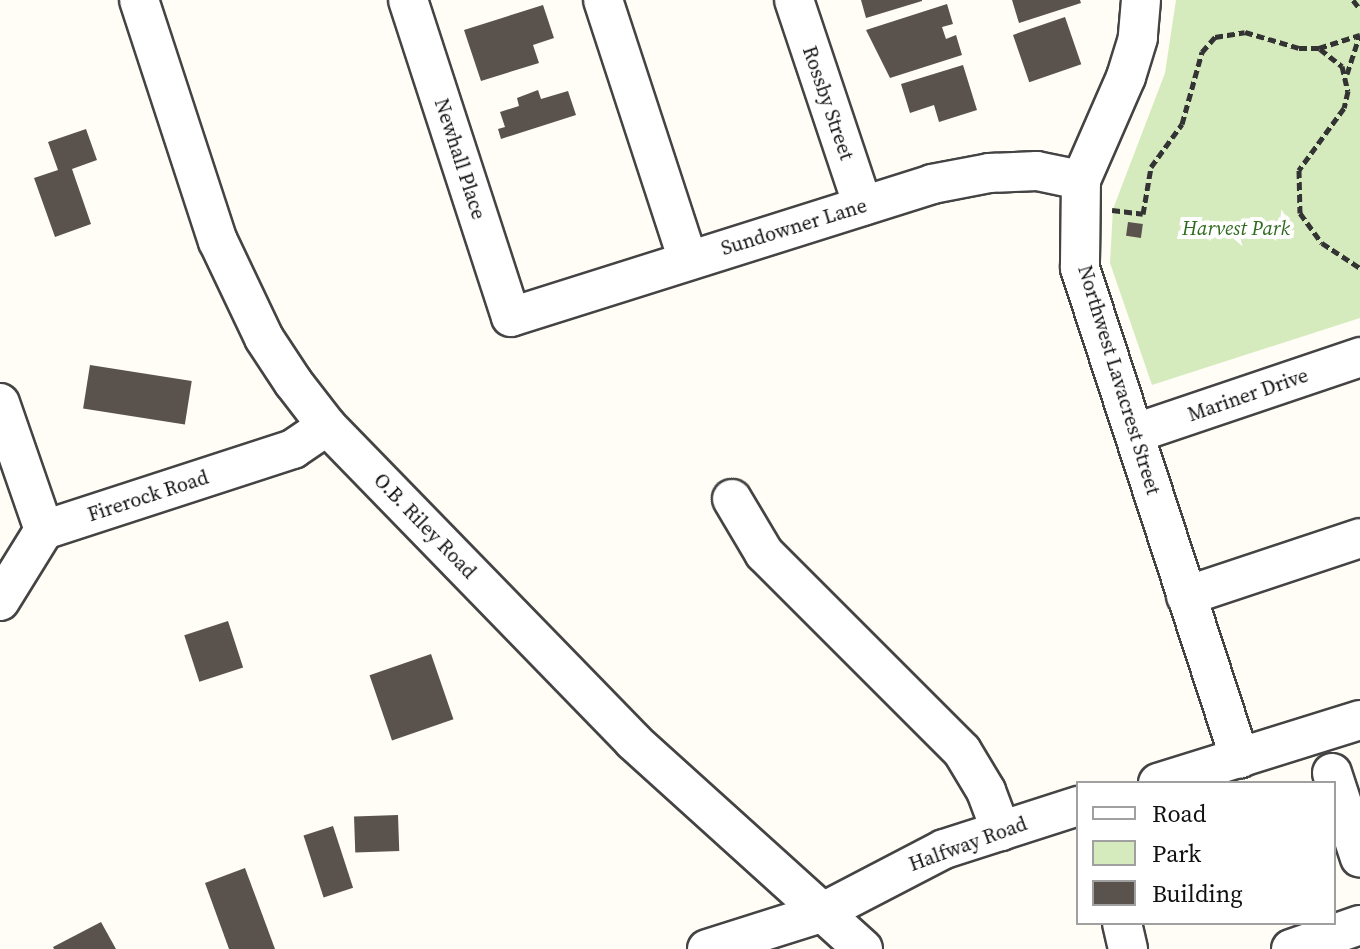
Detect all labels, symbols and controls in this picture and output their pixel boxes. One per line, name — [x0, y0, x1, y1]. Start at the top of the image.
street label: Rossby Street — [797, 43, 859, 163]
street label: Newhall Place — [429, 95, 491, 223]
street label: Sundowner Lane — [718, 193, 870, 261]
park label: Harvest Park — [1182, 216, 1290, 240]
street label: Northwest Lavacrest Street — [1073, 262, 1165, 498]
street label: Mariner Drive — [1185, 363, 1311, 427]
street label: Firerock Road — [85, 465, 211, 527]
street label: O.B. Riley Road — [369, 468, 481, 584]
legend — [1076, 781, 1336, 925]
text: Road — [1152, 797, 1206, 830]
street label: Halfway Road — [906, 812, 1030, 876]
text: Park — [1152, 837, 1201, 870]
text: Building — [1152, 877, 1243, 910]

